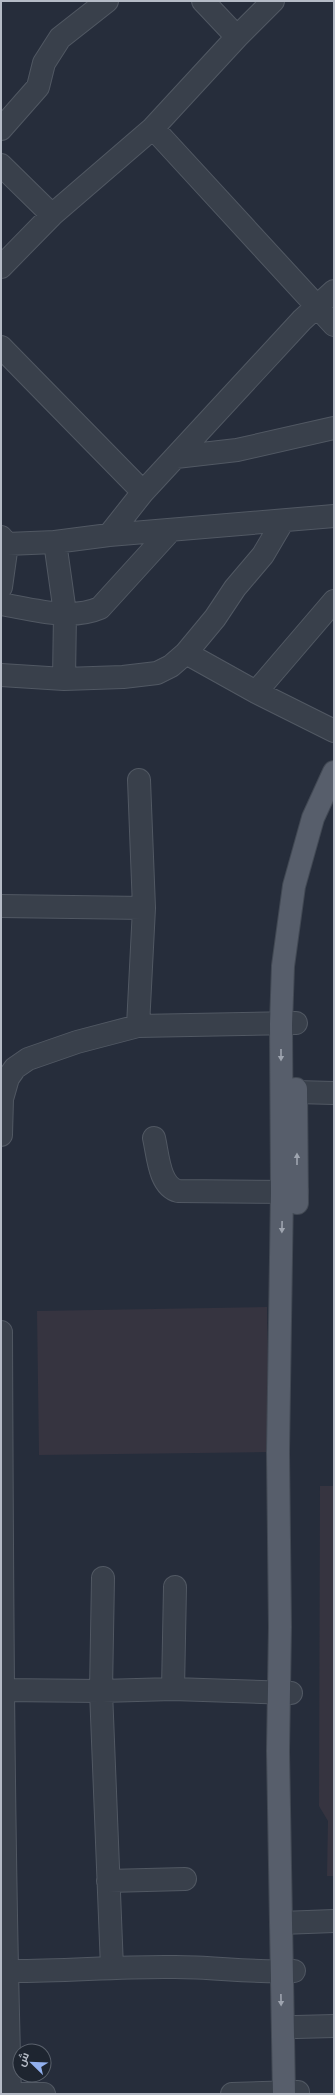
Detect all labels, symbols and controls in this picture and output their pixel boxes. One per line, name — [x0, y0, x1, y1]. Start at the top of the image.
one-way arrow — [278, 1049, 284, 1062]
one-way arrow — [294, 1152, 300, 1165]
one-way arrow — [279, 1221, 285, 1234]
one-way arrow — [278, 1994, 284, 2007]
north arrow — [12, 2043, 52, 2083]
text: ش — [15, 2050, 33, 2069]

